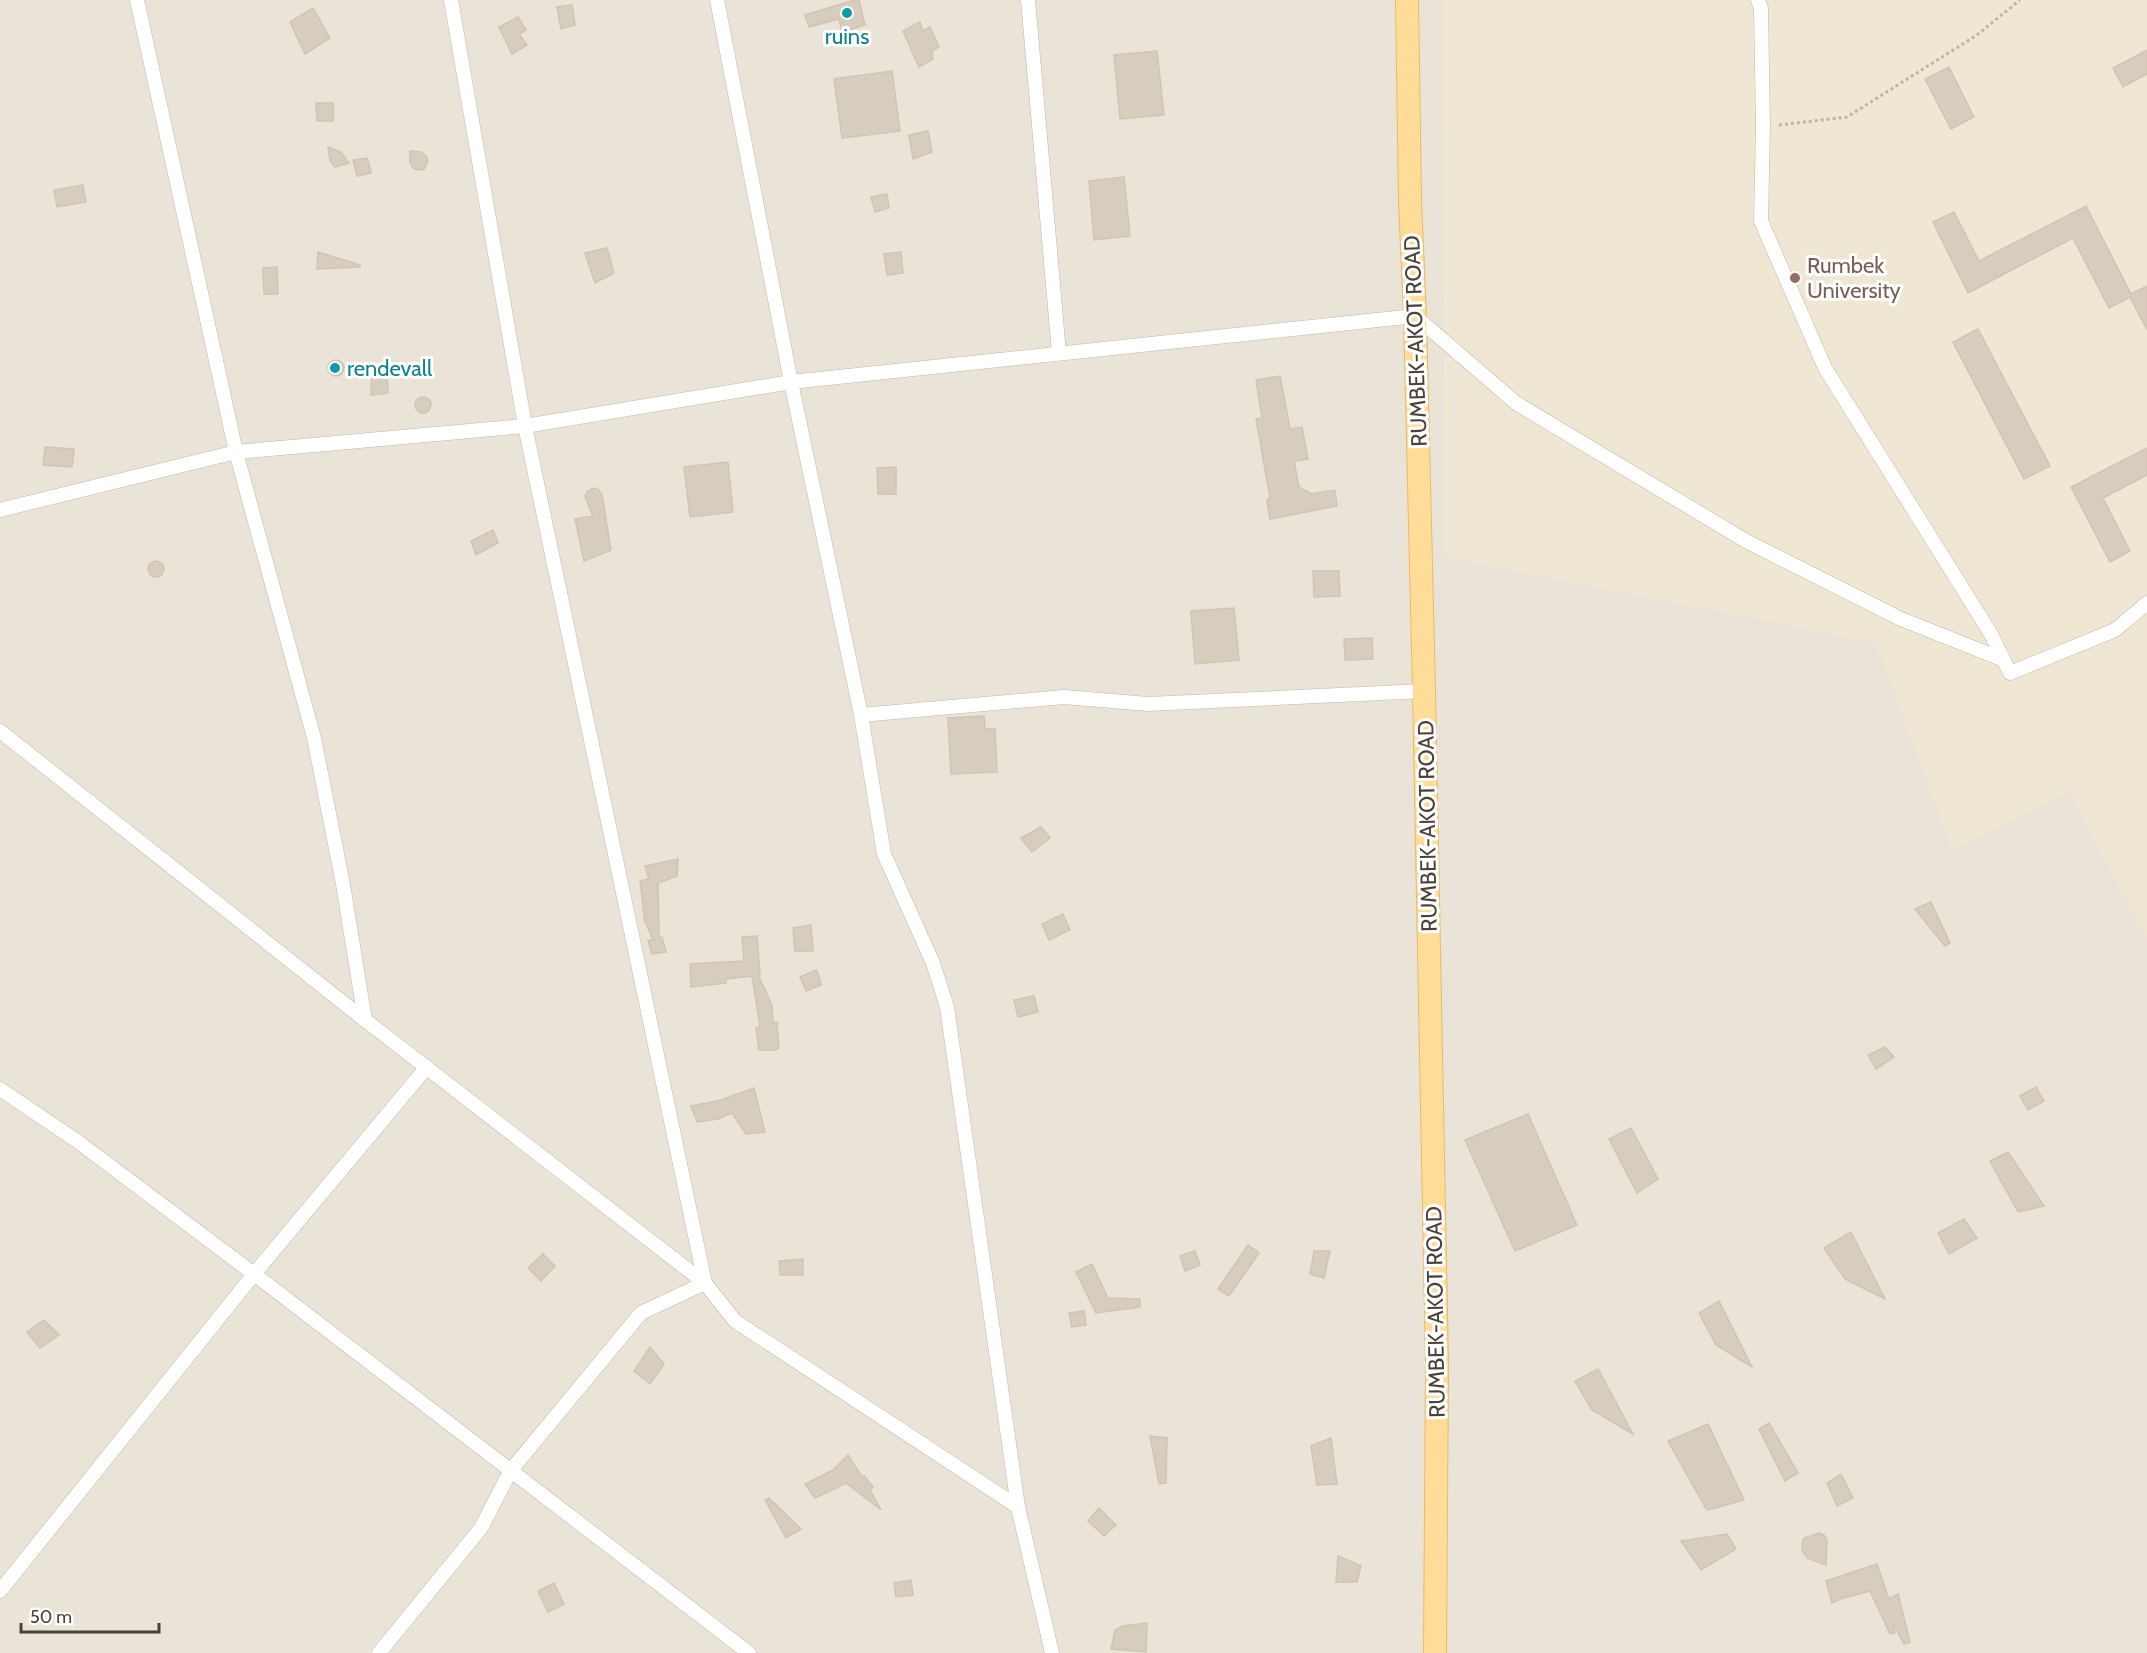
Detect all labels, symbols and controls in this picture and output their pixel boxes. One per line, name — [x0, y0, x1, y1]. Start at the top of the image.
marker: ruins — [840, 6, 854, 20]
place label: ruins — [825, 23, 869, 50]
street label: RUMBEK-AKOT ROAD — [1398, 235, 1433, 447]
place label: Rumbek University — [1807, 252, 1901, 304]
marker: Rumbek University — [1788, 271, 1802, 285]
place label: rendevall — [347, 355, 433, 382]
marker: rendevall — [328, 361, 342, 375]
street label: RUMBEK-AKOT ROAD — [1412, 720, 1443, 932]
street label: RUMBEK-AKOT ROAD — [1420, 1206, 1451, 1418]
scale bar — [21, 1596, 159, 1634]
text: 50 m — [30, 1606, 72, 1628]

